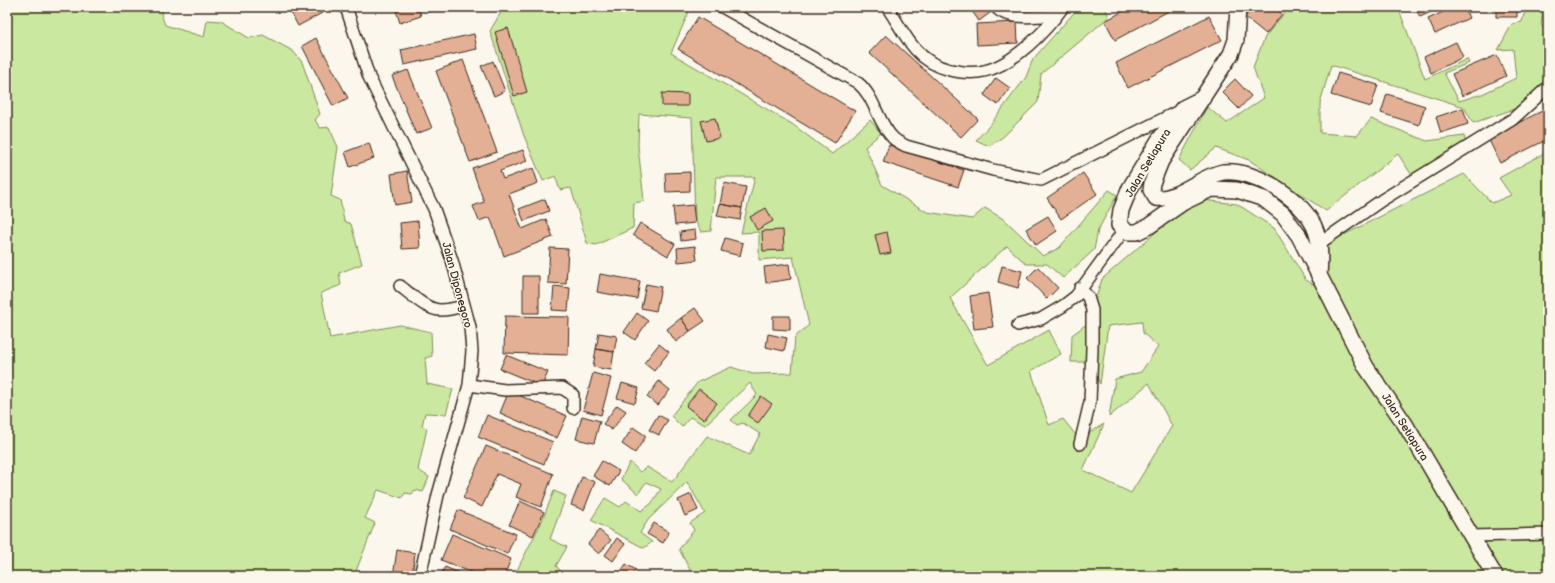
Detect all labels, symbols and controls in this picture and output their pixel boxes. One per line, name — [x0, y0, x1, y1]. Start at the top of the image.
street label: Jalan Setiapura — [1123, 127, 1173, 199]
street label: Jalan Diponegoro — [439, 241, 475, 329]
street label: Jalan Setiapura — [1379, 391, 1431, 463]

